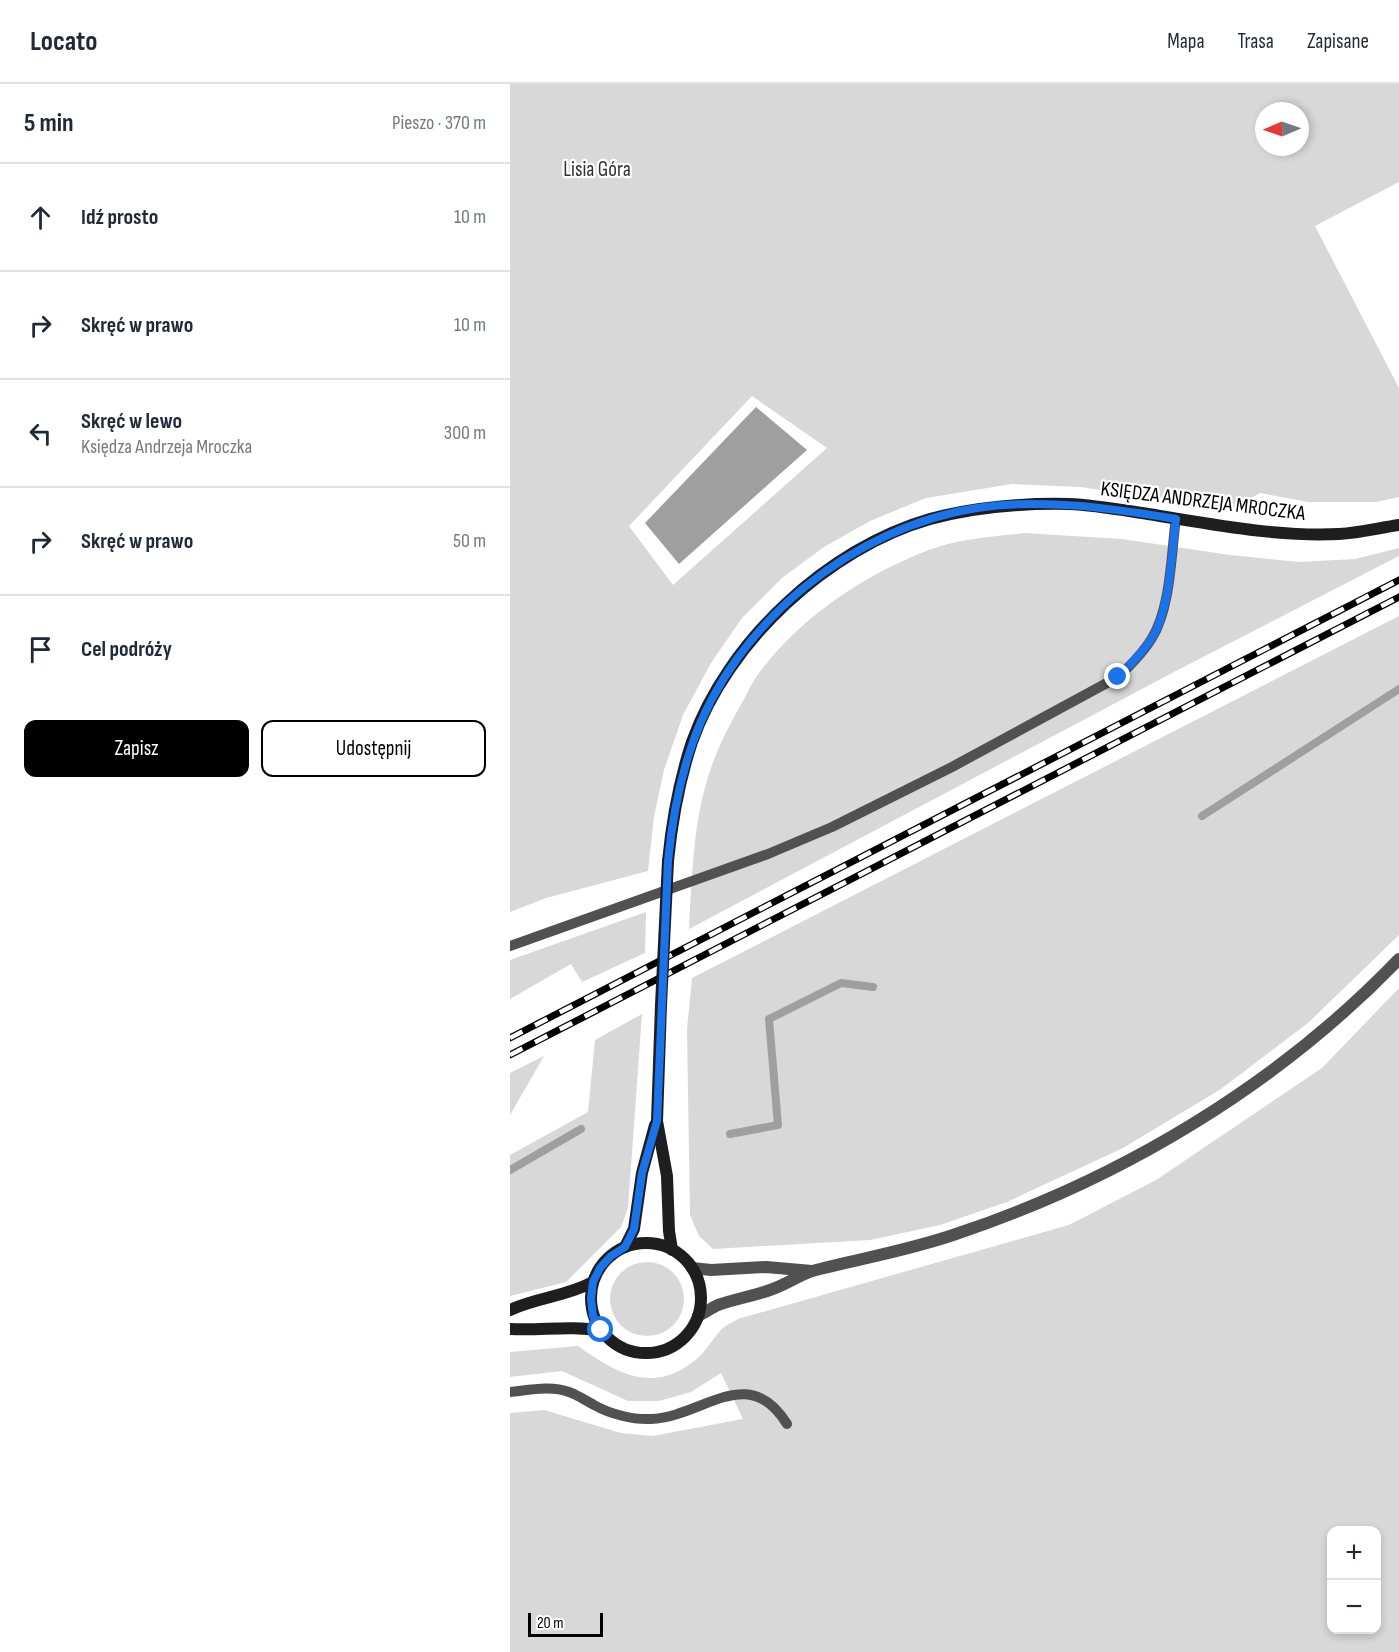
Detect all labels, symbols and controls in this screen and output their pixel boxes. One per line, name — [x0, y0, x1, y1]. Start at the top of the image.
text: Locato — [30, 25, 97, 58]
text: Mapa — [1167, 29, 1205, 54]
text: Trasa — [1238, 29, 1274, 54]
text: Zapisane — [1307, 29, 1369, 54]
north arrow — [1255, 102, 1309, 156]
text: 5 min — [24, 108, 74, 139]
text: Pieszo · 370 m — [392, 111, 486, 135]
park label: Lisia Góra — [563, 157, 631, 182]
icon: ahead — [24, 201, 57, 234]
text: Idź prosto — [81, 204, 158, 231]
text: 10 m — [454, 205, 486, 229]
icon: right — [24, 309, 57, 342]
text: Skręć w prawo — [81, 312, 193, 339]
text: 10 m — [454, 313, 486, 337]
text: Skręć w lewo — [81, 408, 182, 435]
icon: left — [24, 417, 57, 450]
text: 300 m — [444, 421, 486, 445]
text: Księdza Andrzeja Mroczka — [81, 435, 252, 459]
street label: KSIĘDZA ANDRZEJA MROCZKA — [1099, 476, 1308, 526]
icon: right — [24, 525, 57, 558]
text: Skręć w prawo — [81, 528, 193, 555]
text: 50 m — [453, 529, 486, 553]
icon: arrive — [24, 633, 57, 666]
text: Cel podróży — [81, 636, 172, 663]
route end — [1104, 663, 1130, 689]
button: Zapisz — [24, 720, 249, 777]
button: Udostępnij — [261, 720, 486, 777]
route start — [587, 1316, 613, 1342]
map controls — [1327, 1526, 1381, 1634]
button: + — [1327, 1526, 1381, 1580]
button: − — [1327, 1580, 1381, 1634]
scale bar — [528, 1610, 603, 1638]
text: 20 m — [537, 1614, 564, 1633]

